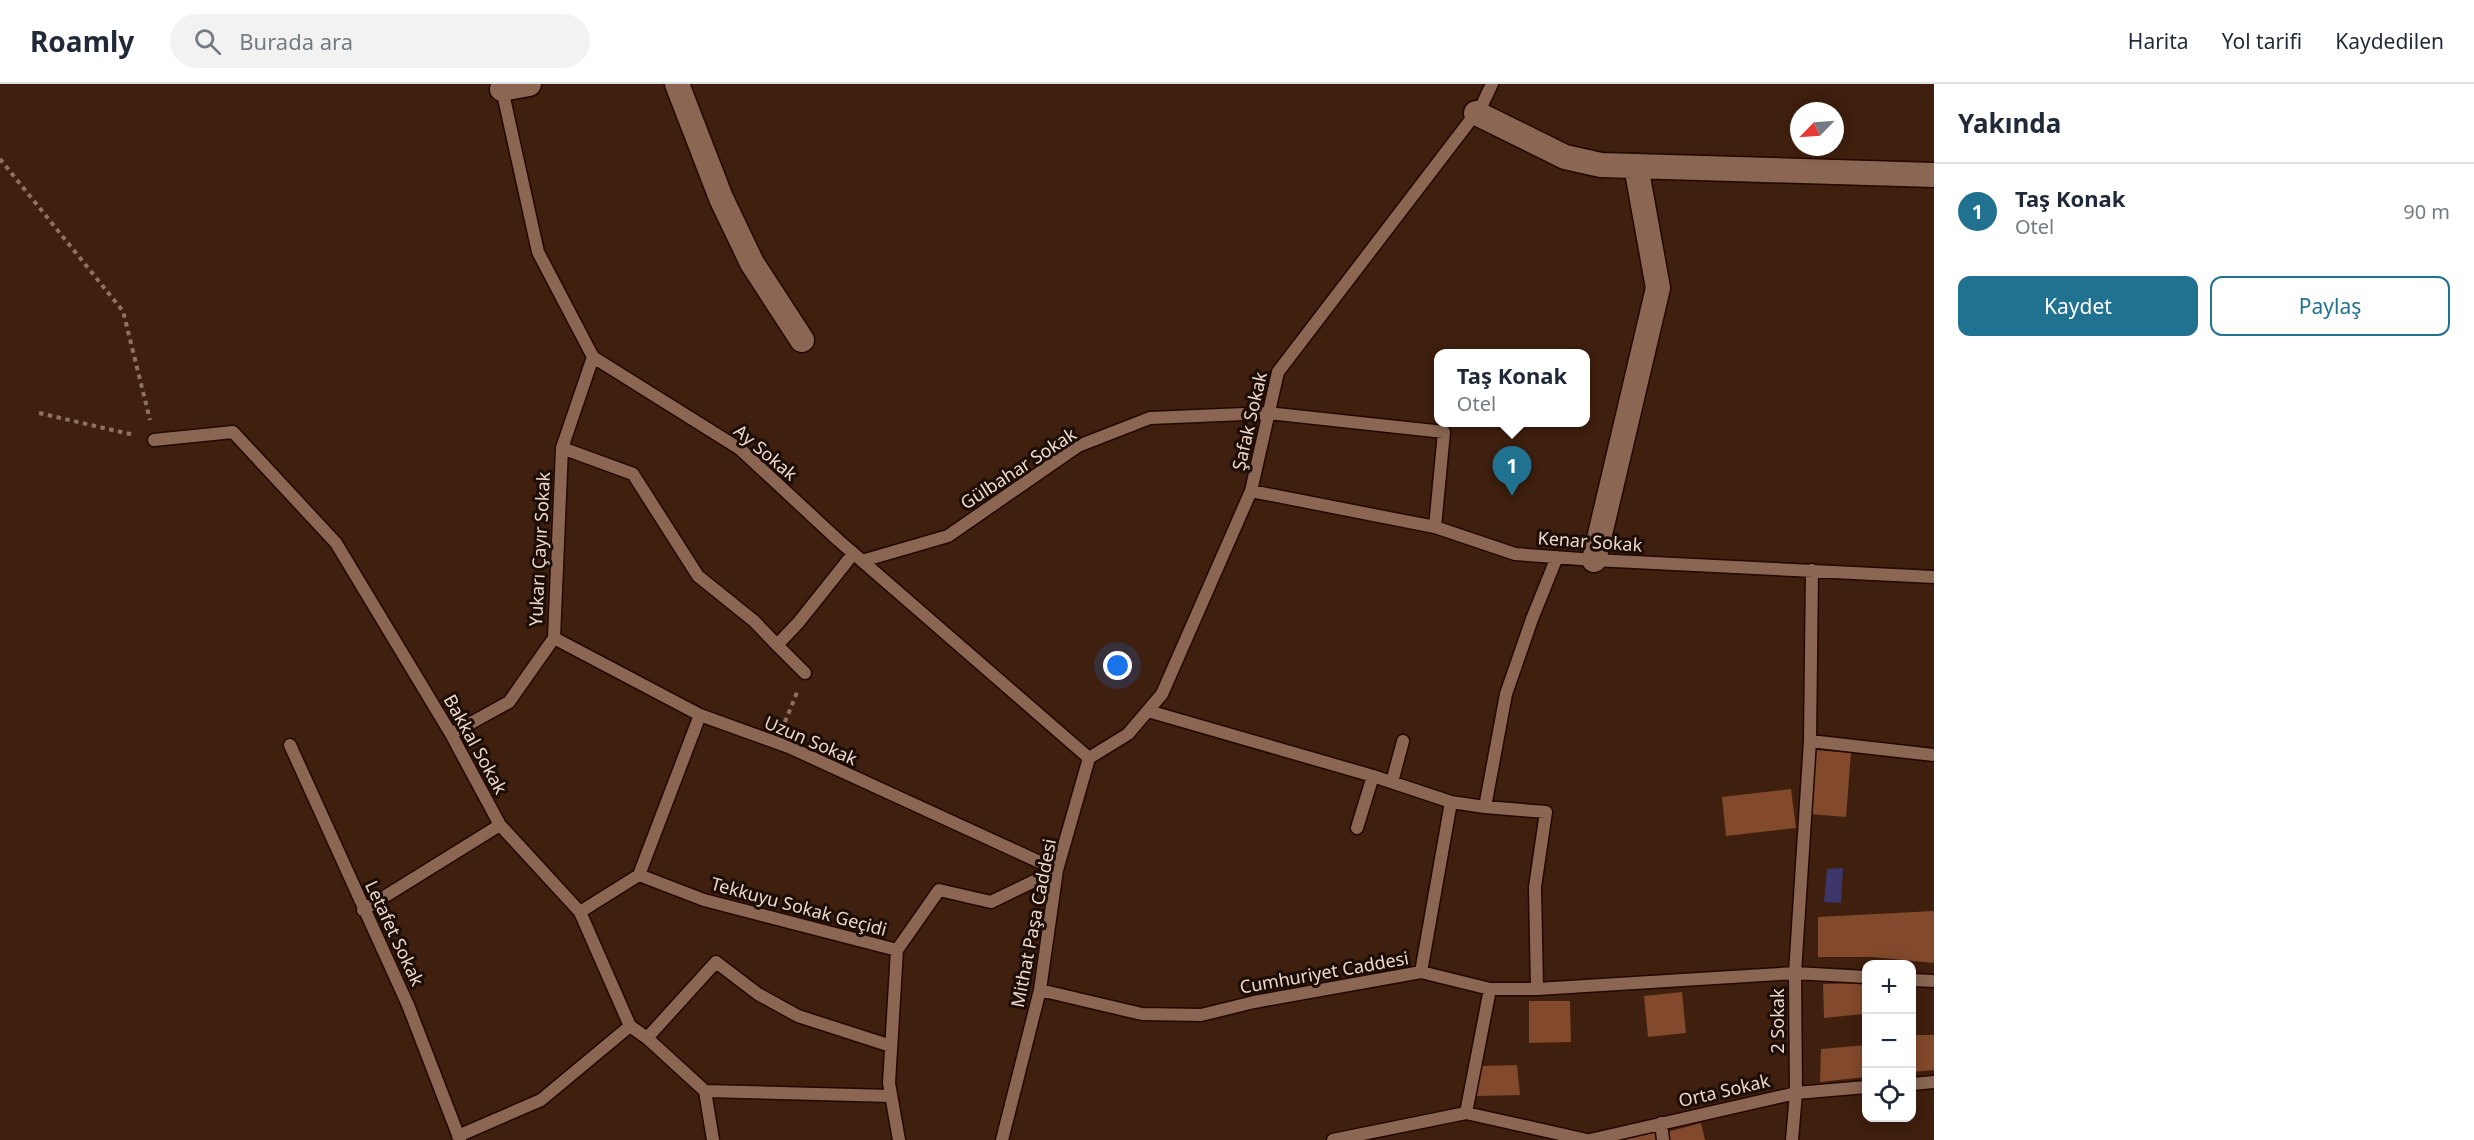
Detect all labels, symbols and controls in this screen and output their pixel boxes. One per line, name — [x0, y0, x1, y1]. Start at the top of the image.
search box — [170, 14, 590, 68]
text: Roamly — [30, 22, 134, 60]
icon: search — [191, 25, 224, 58]
text: Burada ara — [239, 26, 353, 56]
text: Harita — [2128, 27, 2189, 55]
text: Yol tarifi — [2222, 27, 2302, 55]
text: Kaydedilen — [2335, 27, 2444, 55]
north arrow — [1790, 102, 1844, 156]
text: Yakında — [1958, 105, 2061, 141]
text: Taş Konak — [2015, 183, 2125, 213]
text: 1 — [1972, 198, 1983, 225]
text: 90 m — [2403, 198, 2450, 225]
text: Otel — [2015, 213, 2054, 240]
button: Kaydet — [1958, 276, 2198, 336]
button: Paylaş — [2210, 276, 2450, 336]
popup — [1434, 349, 1590, 427]
text: Taş Konak — [1457, 360, 1567, 390]
street label: Şafak Sokak — [1226, 369, 1272, 473]
text: Otel — [1457, 390, 1496, 417]
street label: Ay Sokak — [729, 419, 803, 486]
street label: Gülbahar Sokak — [955, 421, 1081, 514]
pin: 1 — [1492, 446, 1532, 496]
street label: Yukarı Çayır Sokak — [523, 471, 555, 627]
street label: Kenar Sokak — [1537, 525, 1643, 557]
your location — [1103, 651, 1132, 680]
street label: Bakkal Sokak — [439, 690, 513, 798]
street label: Uzun Sokak — [761, 710, 861, 770]
street label: Mithat Paşa Caddesi — [1005, 837, 1061, 1009]
street label: Tekkuyu Sokak Geçidi — [708, 871, 890, 941]
street label: Letafet Sokak — [360, 876, 430, 990]
street label: Cumhuriyet Caddesi — [1238, 945, 1410, 999]
map controls — [1862, 960, 1916, 1122]
button: + — [1862, 960, 1916, 1014]
street label: 2 Sokak — [1765, 988, 1789, 1054]
button: − — [1862, 1014, 1916, 1068]
street label: Orta Sokak — [1676, 1068, 1772, 1112]
button: locate — [1862, 1068, 1916, 1122]

